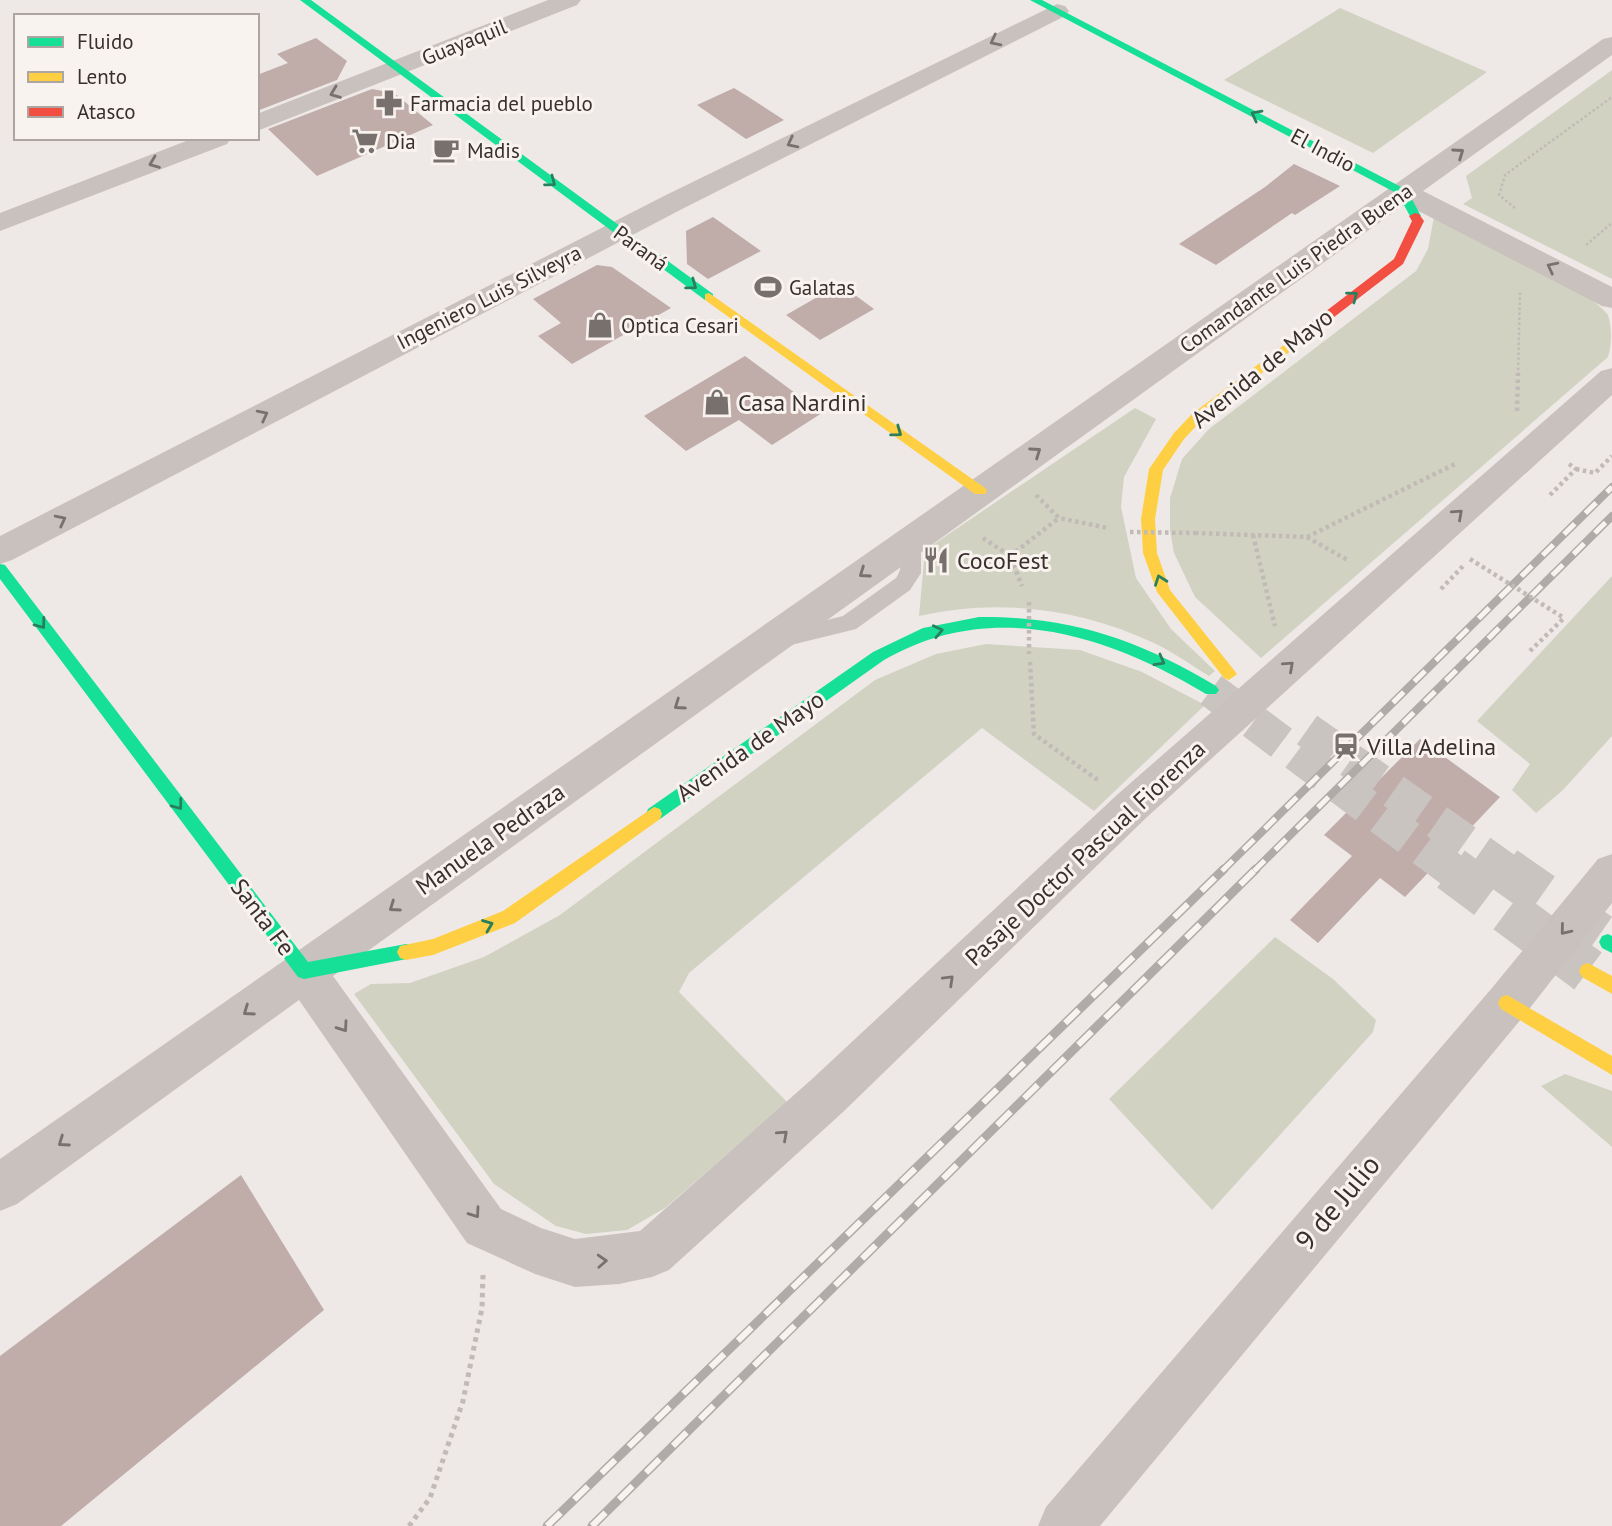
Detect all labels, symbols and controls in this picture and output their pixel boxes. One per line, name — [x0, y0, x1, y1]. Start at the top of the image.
street label: Guayaquil — [418, 13, 510, 71]
legend — [14, 14, 259, 140]
text: Fluido — [77, 28, 134, 55]
one-way arrow — [990, 33, 1003, 47]
text: Lento — [77, 63, 127, 90]
one-way arrow — [329, 84, 341, 98]
pharmacy icon: Farmacia del pueblo — [374, 88, 404, 118]
place label: Farmacia del pueblo — [410, 90, 593, 117]
text: Atasco — [77, 98, 136, 125]
one-way arrow — [1251, 110, 1263, 123]
street label: El Indio — [1286, 122, 1360, 178]
supermarket icon: Dia — [350, 126, 380, 156]
place label: Dia — [386, 128, 416, 155]
one-way arrow — [787, 134, 799, 148]
cafe icon: Madis — [431, 135, 461, 165]
place label: Madis — [467, 137, 520, 164]
one-way arrow — [1451, 149, 1464, 161]
one-way arrow — [149, 155, 161, 169]
one-way arrow — [543, 174, 556, 186]
street label: Comandante Luis Piedra Buena — [1174, 177, 1418, 359]
street label: Paraná — [608, 219, 674, 277]
street label: Ingeniero Luis Silveyra — [392, 239, 586, 355]
one-way arrow — [1547, 261, 1559, 275]
sports icon: Galatas — [753, 272, 783, 302]
place label: Galatas — [789, 274, 855, 301]
one-way arrow — [684, 277, 697, 289]
one-way arrow — [1345, 292, 1358, 305]
street label: Avenida de Mayo — [1185, 301, 1339, 435]
shop icon: Optica Cesari — [585, 310, 615, 340]
place label: Optica Cesari — [621, 312, 739, 339]
shop icon: Casa Nardini — [702, 387, 732, 417]
place label: Casa Nardini — [738, 387, 867, 418]
one-way arrow — [255, 410, 268, 423]
one-way arrow — [889, 424, 902, 436]
one-way arrow — [1028, 448, 1041, 460]
one-way arrow — [1450, 510, 1463, 522]
one-way arrow — [53, 514, 66, 528]
restaurant icon: CocoFest — [921, 545, 951, 575]
place label: CocoFest — [957, 545, 1049, 576]
one-way arrow — [859, 565, 872, 577]
one-way arrow — [1154, 574, 1168, 586]
one-way arrow — [33, 616, 46, 628]
one-way arrow — [932, 625, 944, 640]
one-way arrow — [1153, 653, 1165, 666]
one-way arrow — [1280, 662, 1293, 674]
street label: Avenida de Mayo — [670, 683, 830, 809]
one-way arrow — [674, 697, 687, 709]
station icon: Villa Adelina — [1331, 731, 1361, 761]
place label: Villa Adelina — [1366, 731, 1496, 762]
street label: Pasaje Doctor Pascual Fiorenza — [958, 733, 1212, 973]
street label: Manuela Pedraza — [410, 776, 570, 902]
one-way arrow — [170, 797, 183, 810]
street label: Santa Fe — [224, 872, 302, 962]
one-way arrow — [389, 899, 402, 912]
one-way arrow — [482, 919, 494, 933]
one-way arrow — [1561, 922, 1574, 934]
one-way arrow — [941, 975, 954, 988]
one-way arrow — [243, 1002, 256, 1015]
one-way arrow — [335, 1019, 347, 1032]
one-way arrow — [775, 1131, 788, 1143]
one-way arrow — [58, 1134, 71, 1146]
street label: 9 de Julio — [1286, 1147, 1388, 1257]
one-way arrow — [466, 1205, 479, 1218]
one-way arrow — [596, 1254, 607, 1269]

